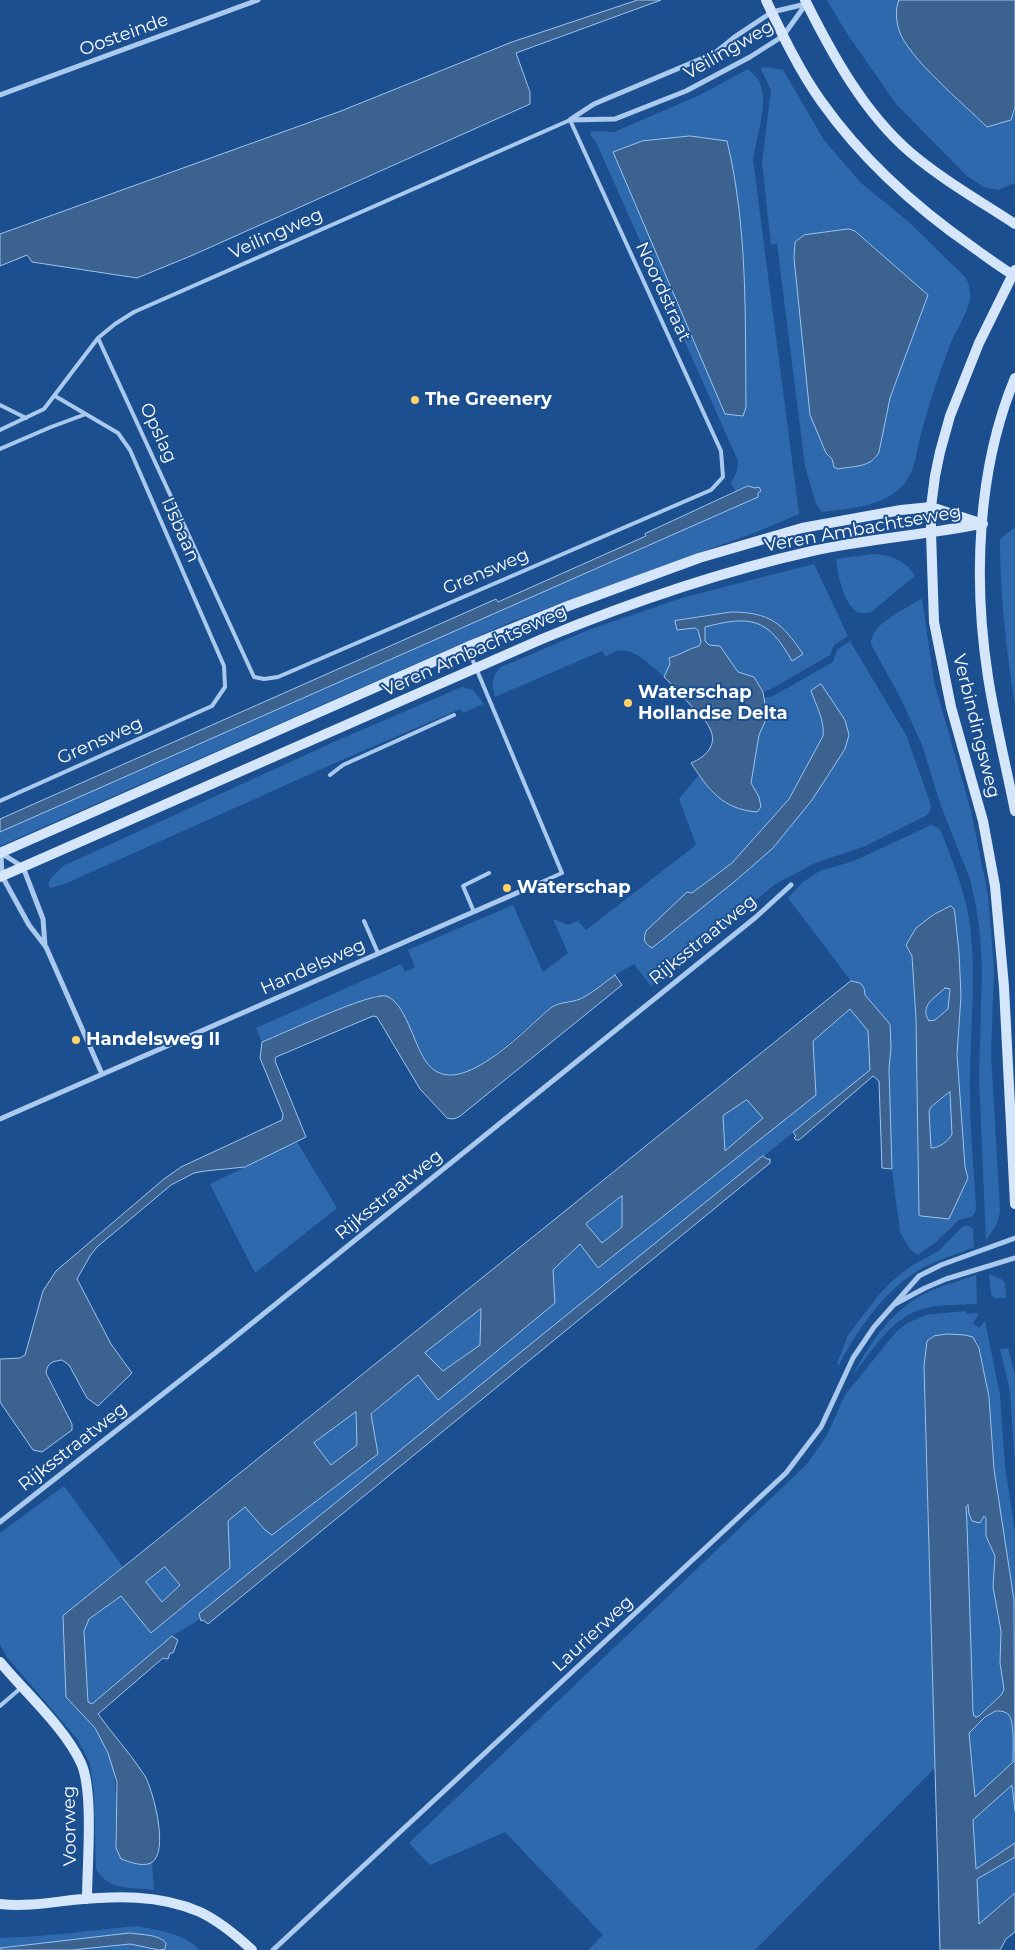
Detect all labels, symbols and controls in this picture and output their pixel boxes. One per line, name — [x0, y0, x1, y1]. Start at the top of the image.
street label: Oosteinde — [77, 9, 171, 61]
street label: Veilingweg — [680, 16, 778, 84]
street label: Veilingweg — [226, 204, 326, 264]
street label: Noordstraat — [630, 239, 696, 345]
place label: The Greenery — [425, 389, 552, 411]
marker: The Greenery — [409, 394, 421, 406]
street label: Opslag — [135, 399, 181, 467]
street label: IJsbaan — [156, 494, 204, 566]
street label: Veren Ambachtseweg — [763, 501, 963, 557]
street label: Grensweg — [440, 544, 532, 600]
street label: Veren Ambachtseweg — [379, 601, 571, 701]
street label: Verbindingsweg — [948, 652, 1004, 800]
place label: Waterschap Hollandse Delta — [638, 682, 788, 724]
marker: Waterschap Hollandse Delta — [622, 697, 634, 709]
street label: Grensweg — [54, 713, 146, 769]
place label: Waterschap — [517, 877, 631, 899]
marker: Waterschap — [501, 882, 513, 894]
street label: Rijksstraatweg — [645, 890, 761, 990]
street label: Handelsweg — [257, 934, 369, 1000]
place label: Handelsweg II — [86, 1029, 220, 1051]
marker: Handelsweg II — [70, 1034, 82, 1046]
street label: Rijksstraatweg — [331, 1145, 447, 1245]
street label: Rijksstraatweg — [14, 1398, 132, 1496]
street label: Laurierweg — [548, 1591, 638, 1677]
street label: Voorweg — [59, 1786, 81, 1866]

